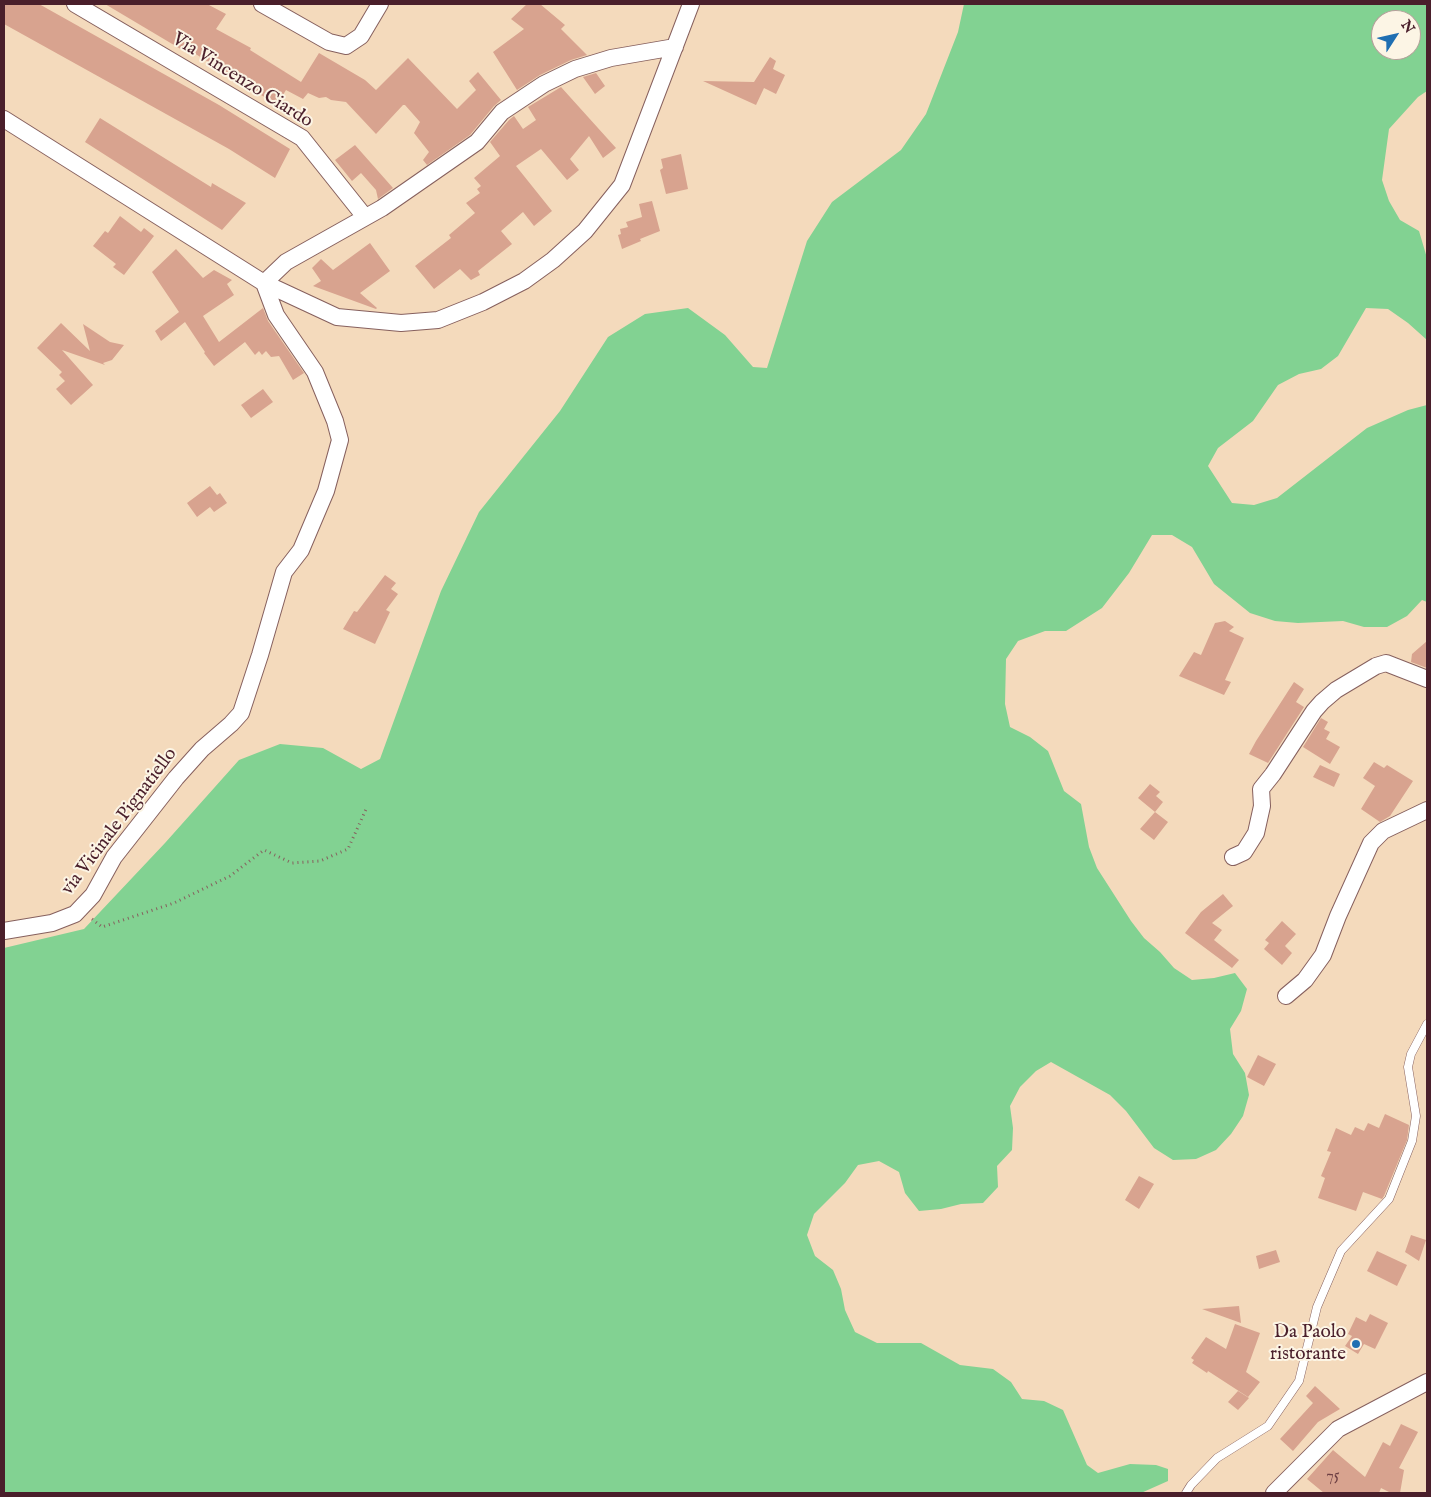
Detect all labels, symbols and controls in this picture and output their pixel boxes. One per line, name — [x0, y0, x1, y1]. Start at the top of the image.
north arrow — [1371, 10, 1421, 60]
text: N — [1397, 17, 1418, 37]
street label: Via Vincenzo Ciardo — [167, 28, 317, 134]
street label: via Vicinale Pignatiello — [57, 744, 183, 900]
place label: Da Paolo ristorante — [1270, 1322, 1346, 1366]
marker: Da Paolo ristorante — [1350, 1338, 1362, 1350]
house number: 75 — [1326, 1467, 1340, 1487]

